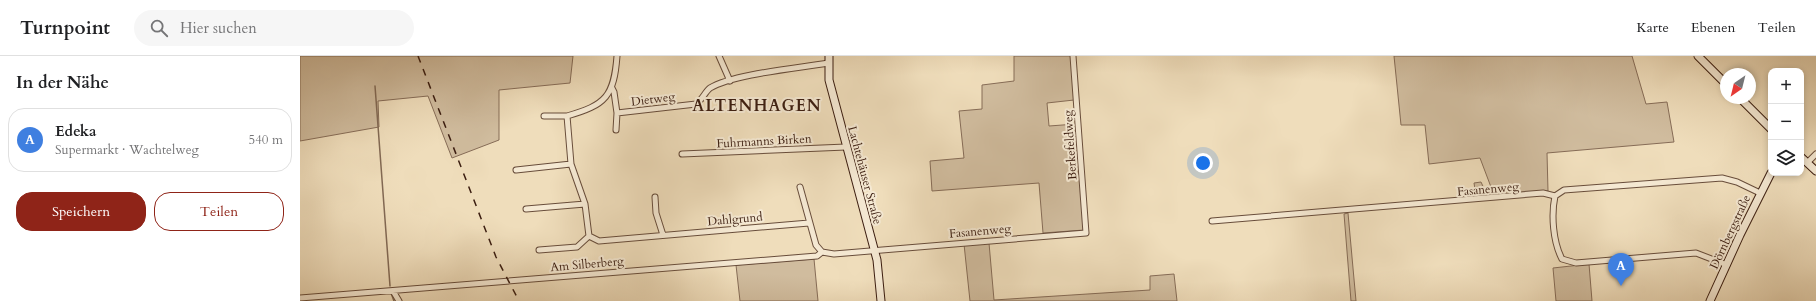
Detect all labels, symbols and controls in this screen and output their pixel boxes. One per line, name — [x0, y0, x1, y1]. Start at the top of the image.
search box — [134, 10, 414, 46]
text: Turnpoint — [20, 15, 110, 41]
icon: search — [148, 17, 170, 39]
text: Hier suchen — [180, 18, 257, 38]
text: Karte — [1636, 18, 1669, 37]
text: Ebenen — [1691, 18, 1736, 37]
text: Teilen — [1758, 18, 1796, 37]
north arrow — [1720, 68, 1756, 104]
map controls — [1768, 68, 1804, 176]
button: + — [1768, 68, 1804, 104]
text: In der Nähe — [16, 71, 109, 94]
street label: Dietweg — [630, 88, 676, 110]
district label: ALTENHAGEN — [692, 95, 822, 117]
button: − — [1768, 104, 1804, 140]
street label: Berkefeldweg — [1060, 109, 1080, 181]
text: Edeka — [55, 121, 97, 141]
street label: Lachtehäuser Straße — [844, 124, 886, 226]
text: A — [25, 131, 35, 149]
text: 540 m — [249, 131, 283, 149]
street label: Fuhrmanns Birken — [716, 131, 812, 151]
button: layers — [1768, 140, 1804, 176]
text: Supermarkt · Wachtelweg — [55, 141, 199, 159]
your location — [1193, 153, 1213, 173]
street label: Fasanenweg — [1456, 178, 1520, 200]
button: Speichern — [16, 192, 146, 231]
button: Teilen — [154, 192, 284, 231]
street label: Dörnbergstraße — [1706, 192, 1754, 272]
street label: Dahlgrund — [707, 209, 764, 229]
street label: Fasanenweg — [948, 220, 1012, 242]
street label: Am Silberberg — [550, 253, 625, 275]
pin: A — [1608, 253, 1634, 286]

